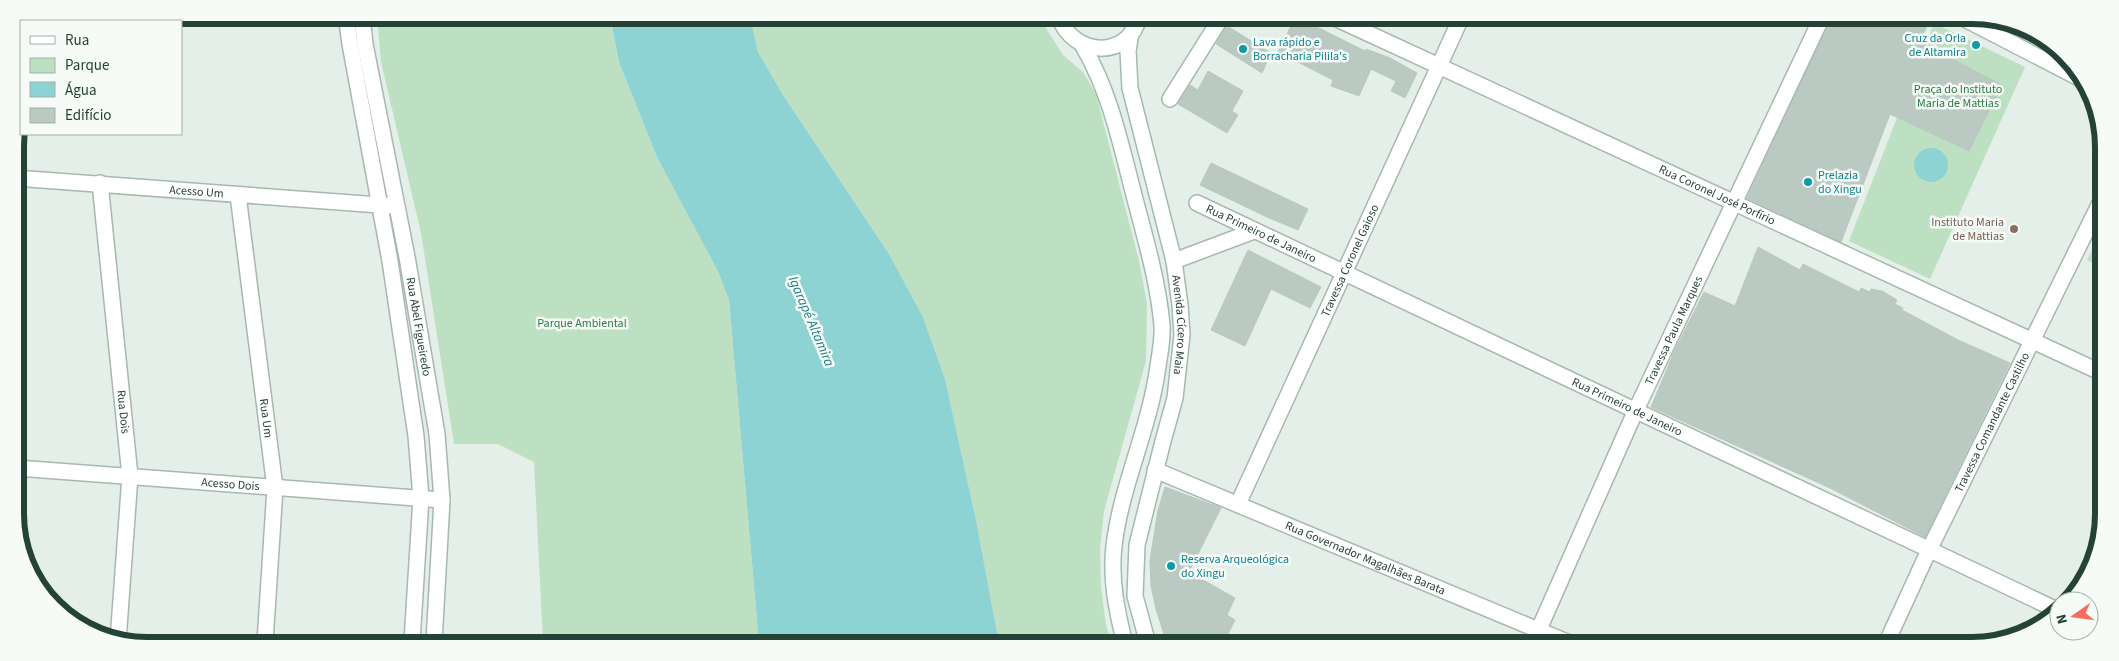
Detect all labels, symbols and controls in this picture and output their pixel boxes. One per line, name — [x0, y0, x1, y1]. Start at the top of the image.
legend — [20, 20, 182, 135]
text: Rua — [65, 30, 89, 51]
place label: Cruz da Orla de Altamira — [1905, 30, 1966, 61]
place label: Lava rápido e Borracharia Pilila's — [1253, 34, 1347, 65]
marker: Cruz da Orla de Altamira — [1970, 39, 1982, 51]
marker: Lava rápido e Borracharia Pilila's — [1237, 43, 1249, 55]
text: Parque — [65, 55, 109, 76]
text: Água — [65, 80, 96, 101]
park label: Praça do Instituto Maria de Mattias — [1914, 81, 2002, 112]
text: Edifício — [65, 105, 112, 126]
street label: Rua Coronel José Porfírio — [1656, 161, 1778, 230]
place label: Prelazia do Xingu — [1818, 167, 1862, 198]
marker: Prelazia do Xingu — [1802, 176, 1814, 188]
street label: Acesso Um — [169, 181, 224, 202]
street label: Rua Primeiro de Janeiro — [1203, 200, 1319, 267]
street label: Travessa Coronel Gaioso — [1317, 202, 1383, 320]
place label: Instituto Maria de Mattias — [1931, 214, 2004, 245]
marker: Instituto Maria de Mattias — [2008, 223, 2020, 235]
water label: Igarapé Altamira — [783, 273, 839, 370]
street label: Travessa Paula Marques — [1641, 273, 1707, 388]
street label: Avenida Cícero Maia — [1167, 274, 1190, 376]
street label: Rua Abel Figueiredo — [402, 276, 435, 378]
park label: Parque Ambiental — [537, 315, 627, 332]
street label: Travessa Comandante Castilho — [1951, 350, 2034, 495]
street label: Rua Primeiro de Janeiro — [1569, 374, 1685, 441]
street label: Rua Dois — [112, 389, 134, 434]
street label: Rua Um — [255, 398, 277, 439]
street label: Acesso Dois — [201, 474, 260, 495]
street label: Rua Governador Magalhães Barata — [1282, 517, 1448, 599]
place label: Reserva Arqueológica do Xingu — [1181, 551, 1289, 582]
marker: Reserva Arqueológica do Xingu — [1165, 560, 1177, 572]
north arrow — [2049, 591, 2099, 641]
text: N — [2052, 612, 2073, 626]

